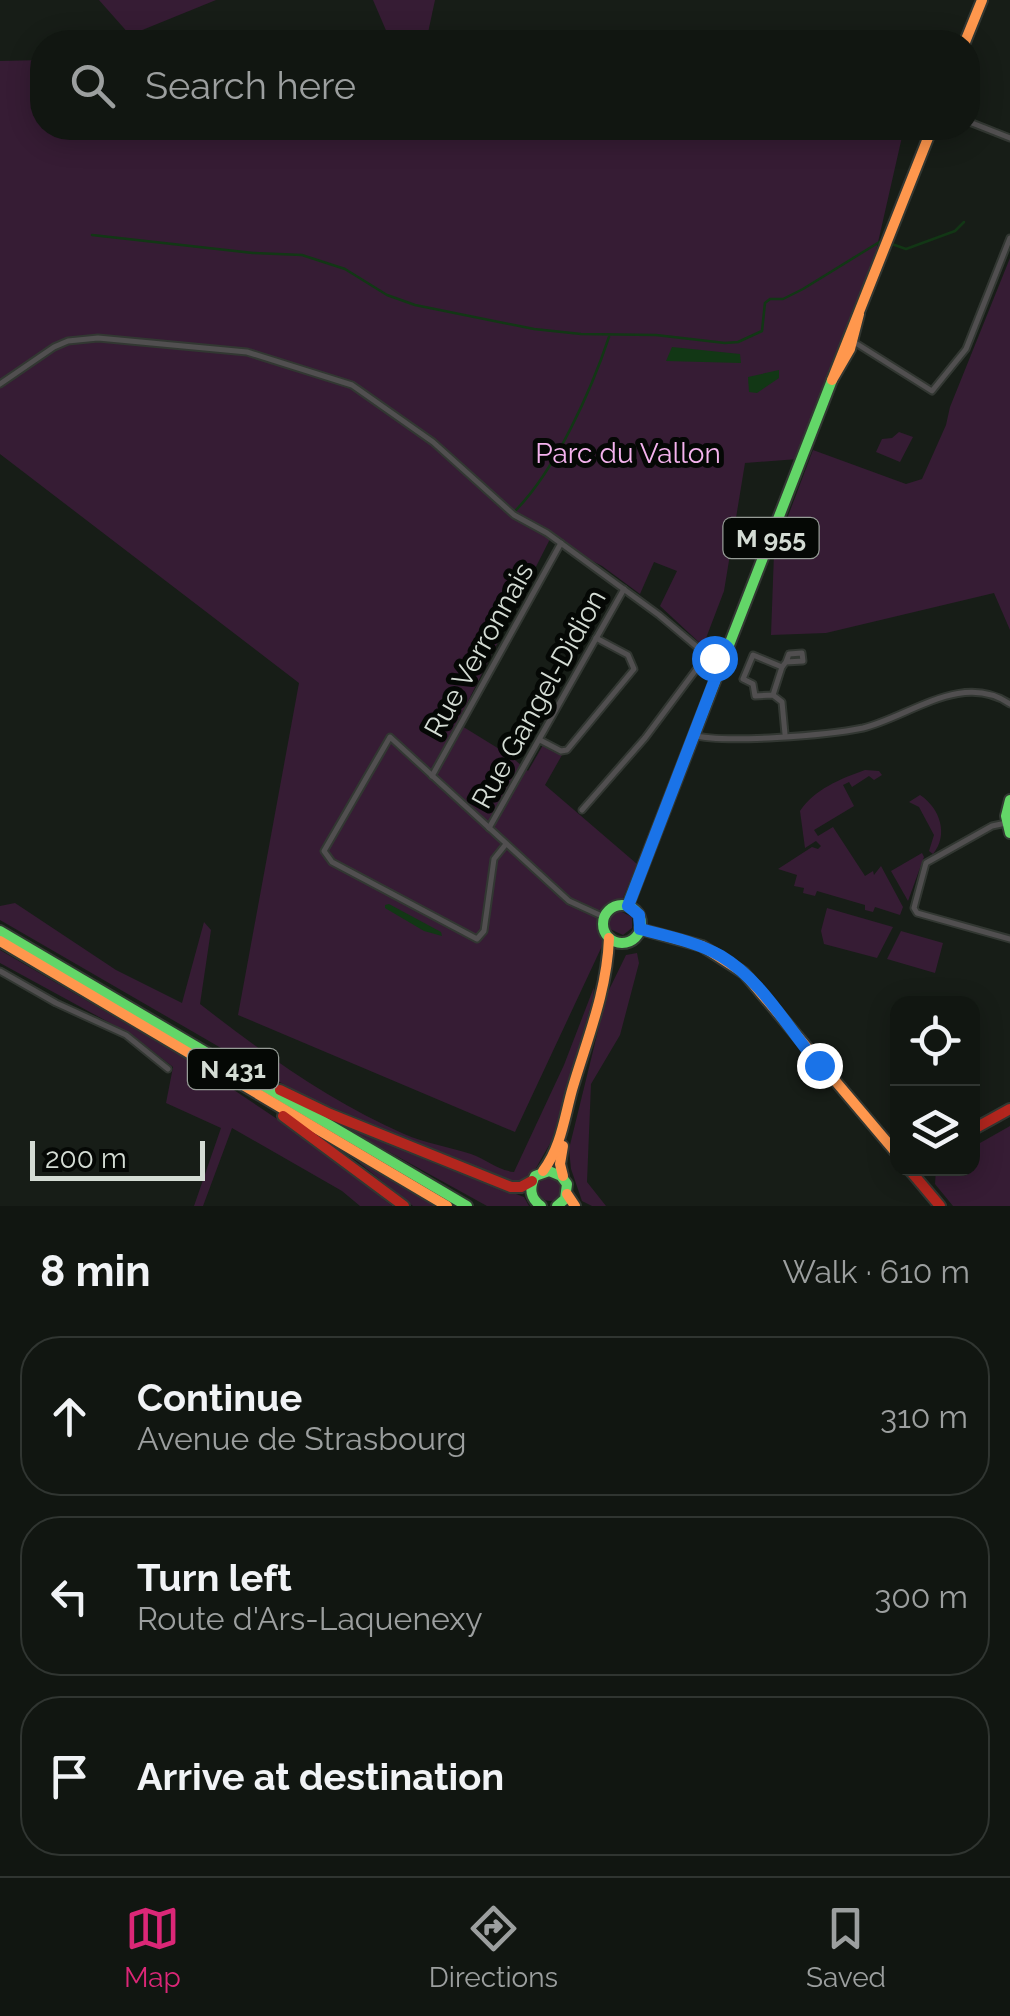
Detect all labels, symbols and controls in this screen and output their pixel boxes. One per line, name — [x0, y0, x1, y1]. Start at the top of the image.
search box — [30, 30, 980, 140]
icon: search — [65, 58, 120, 113]
text: Search here — [145, 63, 356, 108]
park label: Parc du Vallon — [535, 437, 721, 470]
road number: M 955 — [724, 518, 818, 558]
street label: Rue Verronnais — [417, 557, 541, 743]
street label: Rue Gangel-Didion — [465, 584, 613, 814]
route start — [692, 636, 738, 682]
map controls — [890, 996, 980, 1176]
button: locate — [890, 996, 980, 1086]
route end — [797, 1043, 843, 1089]
road number: N 431 — [188, 1049, 278, 1089]
button: layers — [890, 1086, 980, 1176]
scale bar — [30, 1136, 205, 1180]
text: 200 m — [45, 1142, 127, 1175]
text: 8 min — [40, 1247, 151, 1296]
text: Walk · 610 m — [783, 1253, 970, 1290]
text: Continue — [137, 1375, 302, 1420]
icon: ahead — [42, 1389, 97, 1444]
text: 310 m — [880, 1398, 968, 1435]
text: Avenue de Strasbourg — [137, 1420, 467, 1457]
text: Turn left — [137, 1555, 292, 1600]
icon: left — [42, 1569, 97, 1624]
text: 300 m — [874, 1578, 968, 1615]
text: Route d'Ars-Laquenexy — [137, 1600, 483, 1637]
icon: arrive — [42, 1749, 97, 1804]
text: Arrive at destination — [137, 1754, 504, 1799]
tab: Map — [124, 1901, 181, 1994]
tab: Directions — [429, 1901, 558, 1994]
tab: Saved — [806, 1901, 886, 1994]

